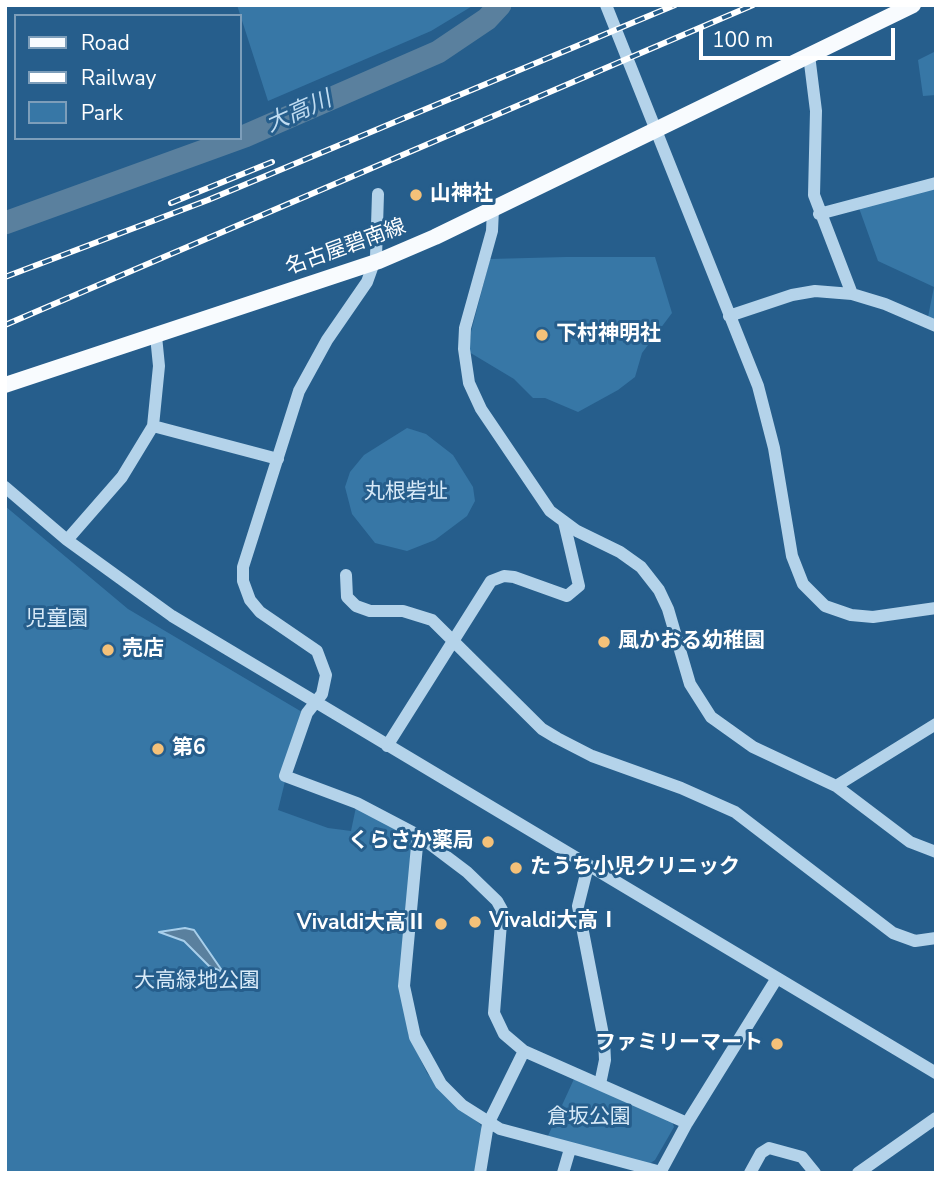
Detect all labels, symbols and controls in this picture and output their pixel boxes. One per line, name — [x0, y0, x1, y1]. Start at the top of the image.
legend — [14, 14, 242, 140]
scale bar — [703, 14, 899, 58]
text: 100 m — [712, 26, 773, 54]
text: Road — [81, 29, 130, 57]
text: Railway — [81, 64, 156, 92]
water label: 大高川 — [262, 86, 336, 140]
text: Park — [81, 99, 123, 127]
place label: 山神社 — [430, 182, 493, 208]
marker: 山神社 — [408, 187, 424, 203]
street label: 名古屋碧南線 — [282, 215, 410, 281]
place label: 下村神明社 — [556, 322, 661, 348]
marker: 下村神明社 — [534, 327, 550, 343]
park label: 丸根砦址 — [364, 480, 448, 506]
park label: 児童園 — [26, 607, 88, 633]
place label: 風かおる幼稚園 — [618, 629, 765, 655]
marker: 風かおる幼稚園 — [596, 634, 612, 650]
place label: 売店 — [122, 637, 164, 663]
marker: 売店 — [100, 642, 116, 658]
place label: 第6 — [172, 736, 206, 762]
marker: 第6 — [150, 741, 166, 757]
place label: くらさか薬局 — [348, 829, 474, 855]
marker: くらさか薬局 — [480, 834, 496, 850]
place label: たうち小児クリニック — [530, 855, 740, 881]
marker: たうち小児クリニック — [508, 860, 524, 876]
place label: Vivaldi大高Ⅰ — [489, 909, 619, 935]
place label: Vivaldi大高Ⅱ — [297, 911, 427, 937]
marker: Vivaldi大高Ⅰ — [467, 914, 483, 930]
marker: Vivaldi大高Ⅱ — [433, 916, 449, 932]
park label: 大高緑地公園 — [134, 969, 260, 995]
place label: ファミリーマート — [595, 1031, 763, 1057]
marker: ファミリーマート — [769, 1036, 785, 1052]
park label: 倉坂公園 — [547, 1105, 631, 1131]

